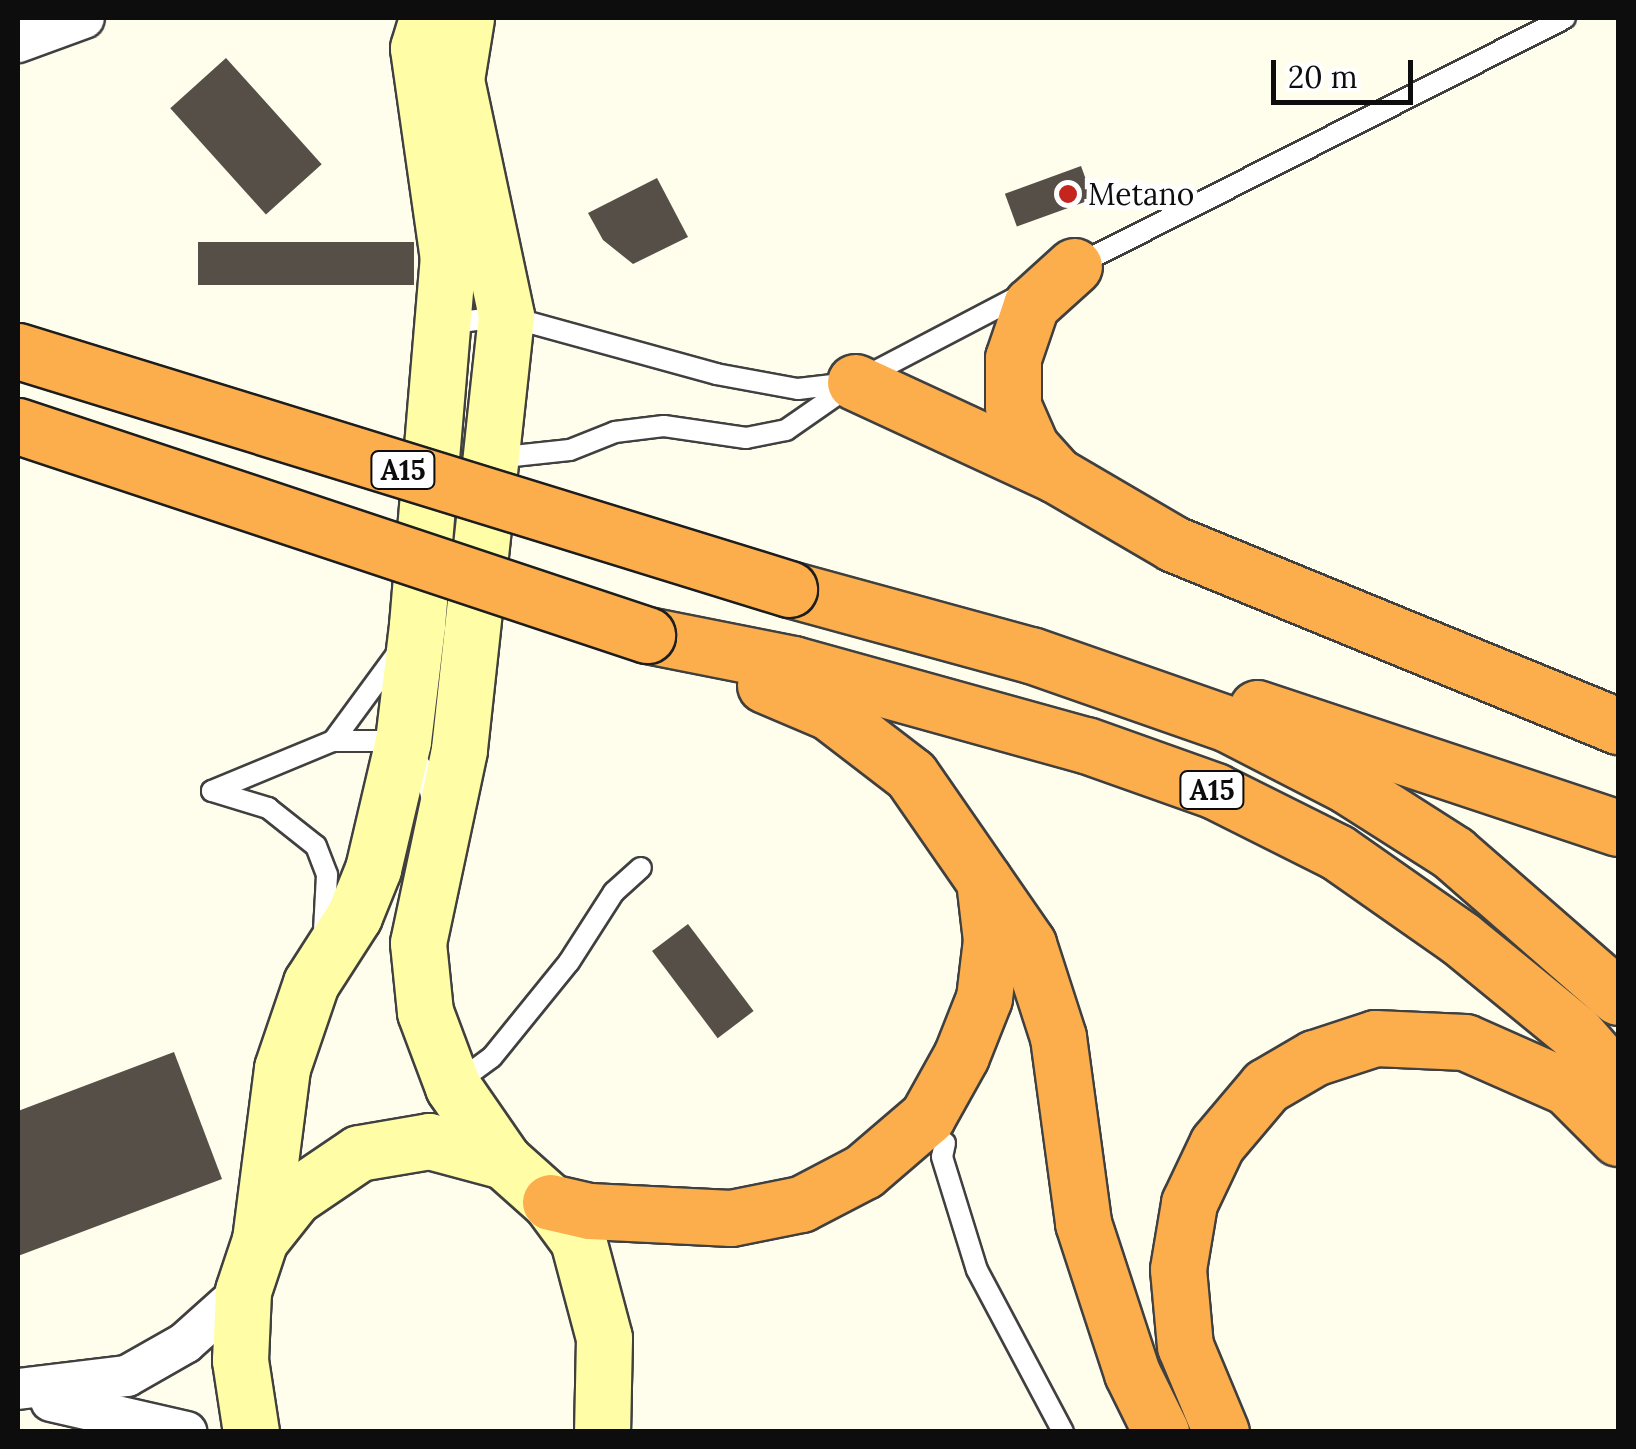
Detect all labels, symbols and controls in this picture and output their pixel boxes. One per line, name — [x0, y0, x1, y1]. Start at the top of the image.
scale bar — [1276, 40, 1418, 102]
text: 20 m — [1288, 58, 1357, 96]
place label: Metano — [1088, 176, 1194, 212]
marker: Metano — [1057, 183, 1079, 205]
road number: A15 — [368, 447, 438, 493]
road number: A15 — [1177, 767, 1247, 813]

